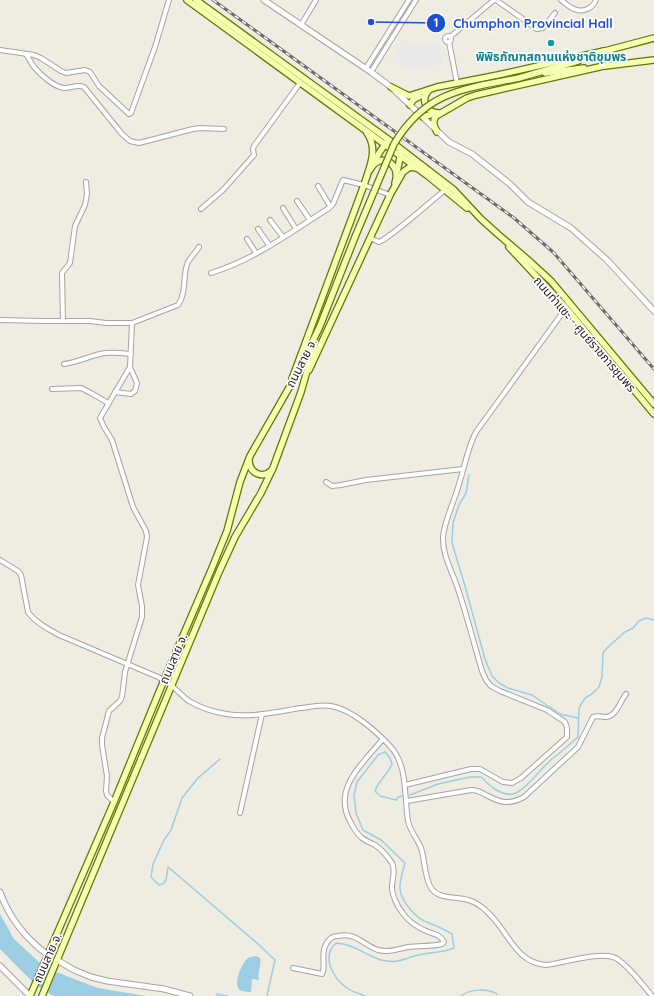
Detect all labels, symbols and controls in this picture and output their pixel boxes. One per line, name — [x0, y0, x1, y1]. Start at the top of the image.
callout: Chumphon Provincial Hall — [426, 11, 621, 36]
text: 1 — [434, 15, 438, 30]
text: Chumphon Provincial Hall — [453, 15, 613, 31]
marker: พิพิธภัณฑสถานแห่งชาติชุมพร — [546, 38, 556, 48]
place label: พิพิธภัณฑสถานแห่งชาติชุมพร — [476, 49, 626, 64]
street label: ถนนท่าแซะ - ศูนย์ราชการชุมพร — [531, 273, 639, 395]
street label: ถนนสาย จ. — [282, 336, 320, 390]
street label: ถนนสาย จ. — [156, 632, 190, 686]
street label: ถนนสาย จ. — [29, 931, 65, 985]

